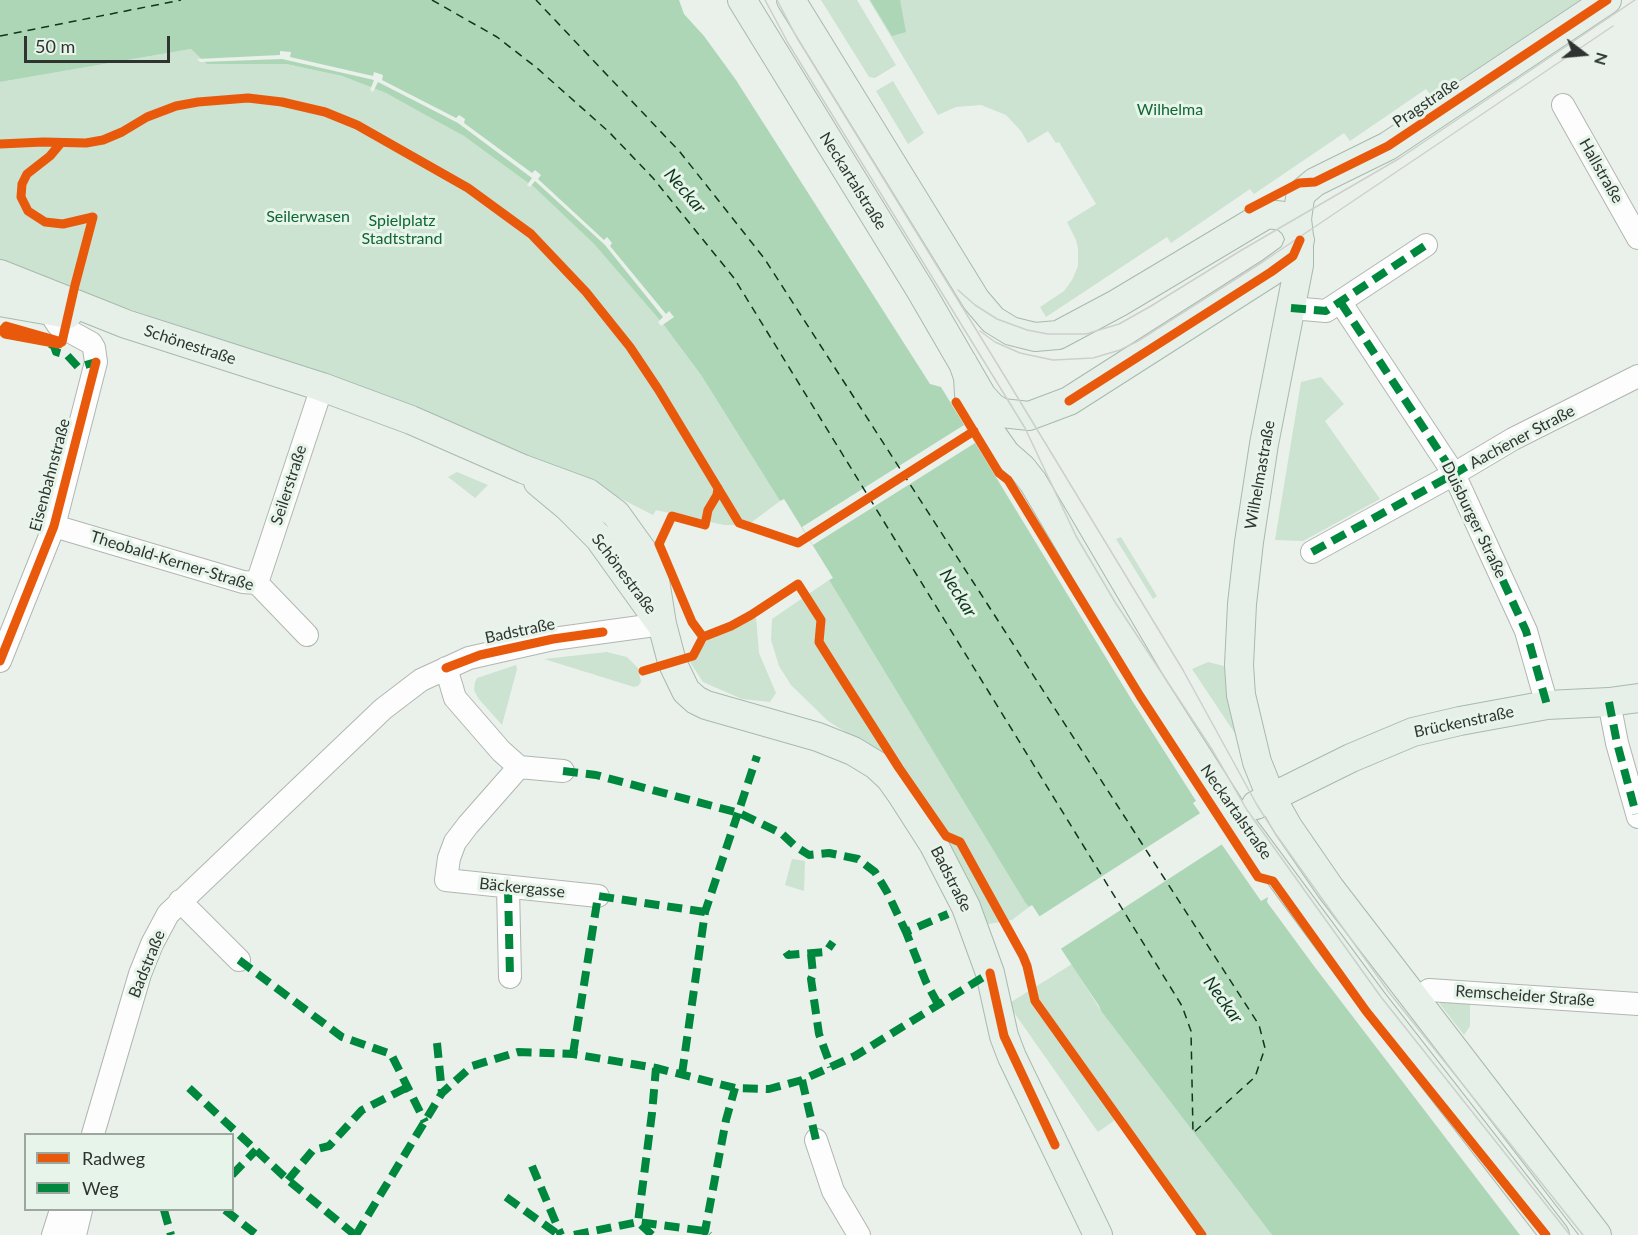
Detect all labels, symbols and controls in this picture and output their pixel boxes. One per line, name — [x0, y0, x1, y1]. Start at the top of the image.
scale bar — [27, 24, 172, 62]
north arrow — [1554, 24, 1614, 84]
text: 50 m — [35, 35, 75, 57]
text: N — [1591, 51, 1613, 68]
street label: Pragstraße — [1389, 74, 1463, 132]
park label: Wilhelma — [1137, 100, 1203, 120]
street label: Neckartalstraße — [815, 129, 891, 233]
street label: Hallstraße — [1575, 135, 1627, 207]
water label: Neckar — [660, 164, 710, 218]
park label: Seilerwasen — [266, 207, 350, 227]
park label: Spielplatz Stadtstrand — [362, 211, 442, 249]
street label: Schönestraße — [142, 321, 238, 369]
street label: Aachener Straße — [1466, 401, 1578, 473]
street label: Eisenbahnstraße — [26, 416, 74, 534]
street label: Wilhelmastraße — [1241, 419, 1279, 531]
street label: Seilerstraße — [267, 443, 311, 527]
street label: Duisburger Straße — [1437, 459, 1511, 581]
street label: Theobald-Kerner-Straße — [88, 527, 256, 595]
street label: Schönestraße — [588, 530, 660, 618]
water label: Neckar — [935, 565, 981, 621]
street label: Badstraße — [483, 614, 557, 648]
street label: Brückenstraße — [1412, 702, 1516, 742]
street label: Neckartalstraße — [1196, 761, 1276, 863]
street label: Badstraße — [926, 843, 976, 915]
street label: Bäckergasse — [478, 874, 566, 902]
street label: Badstraße — [125, 927, 169, 1001]
water label: Neckar — [1199, 972, 1247, 1028]
street label: Remscheider Straße — [1455, 982, 1595, 1010]
legend — [24, 1133, 234, 1211]
text: Radweg — [82, 1147, 145, 1169]
text: Weg — [82, 1177, 119, 1199]

